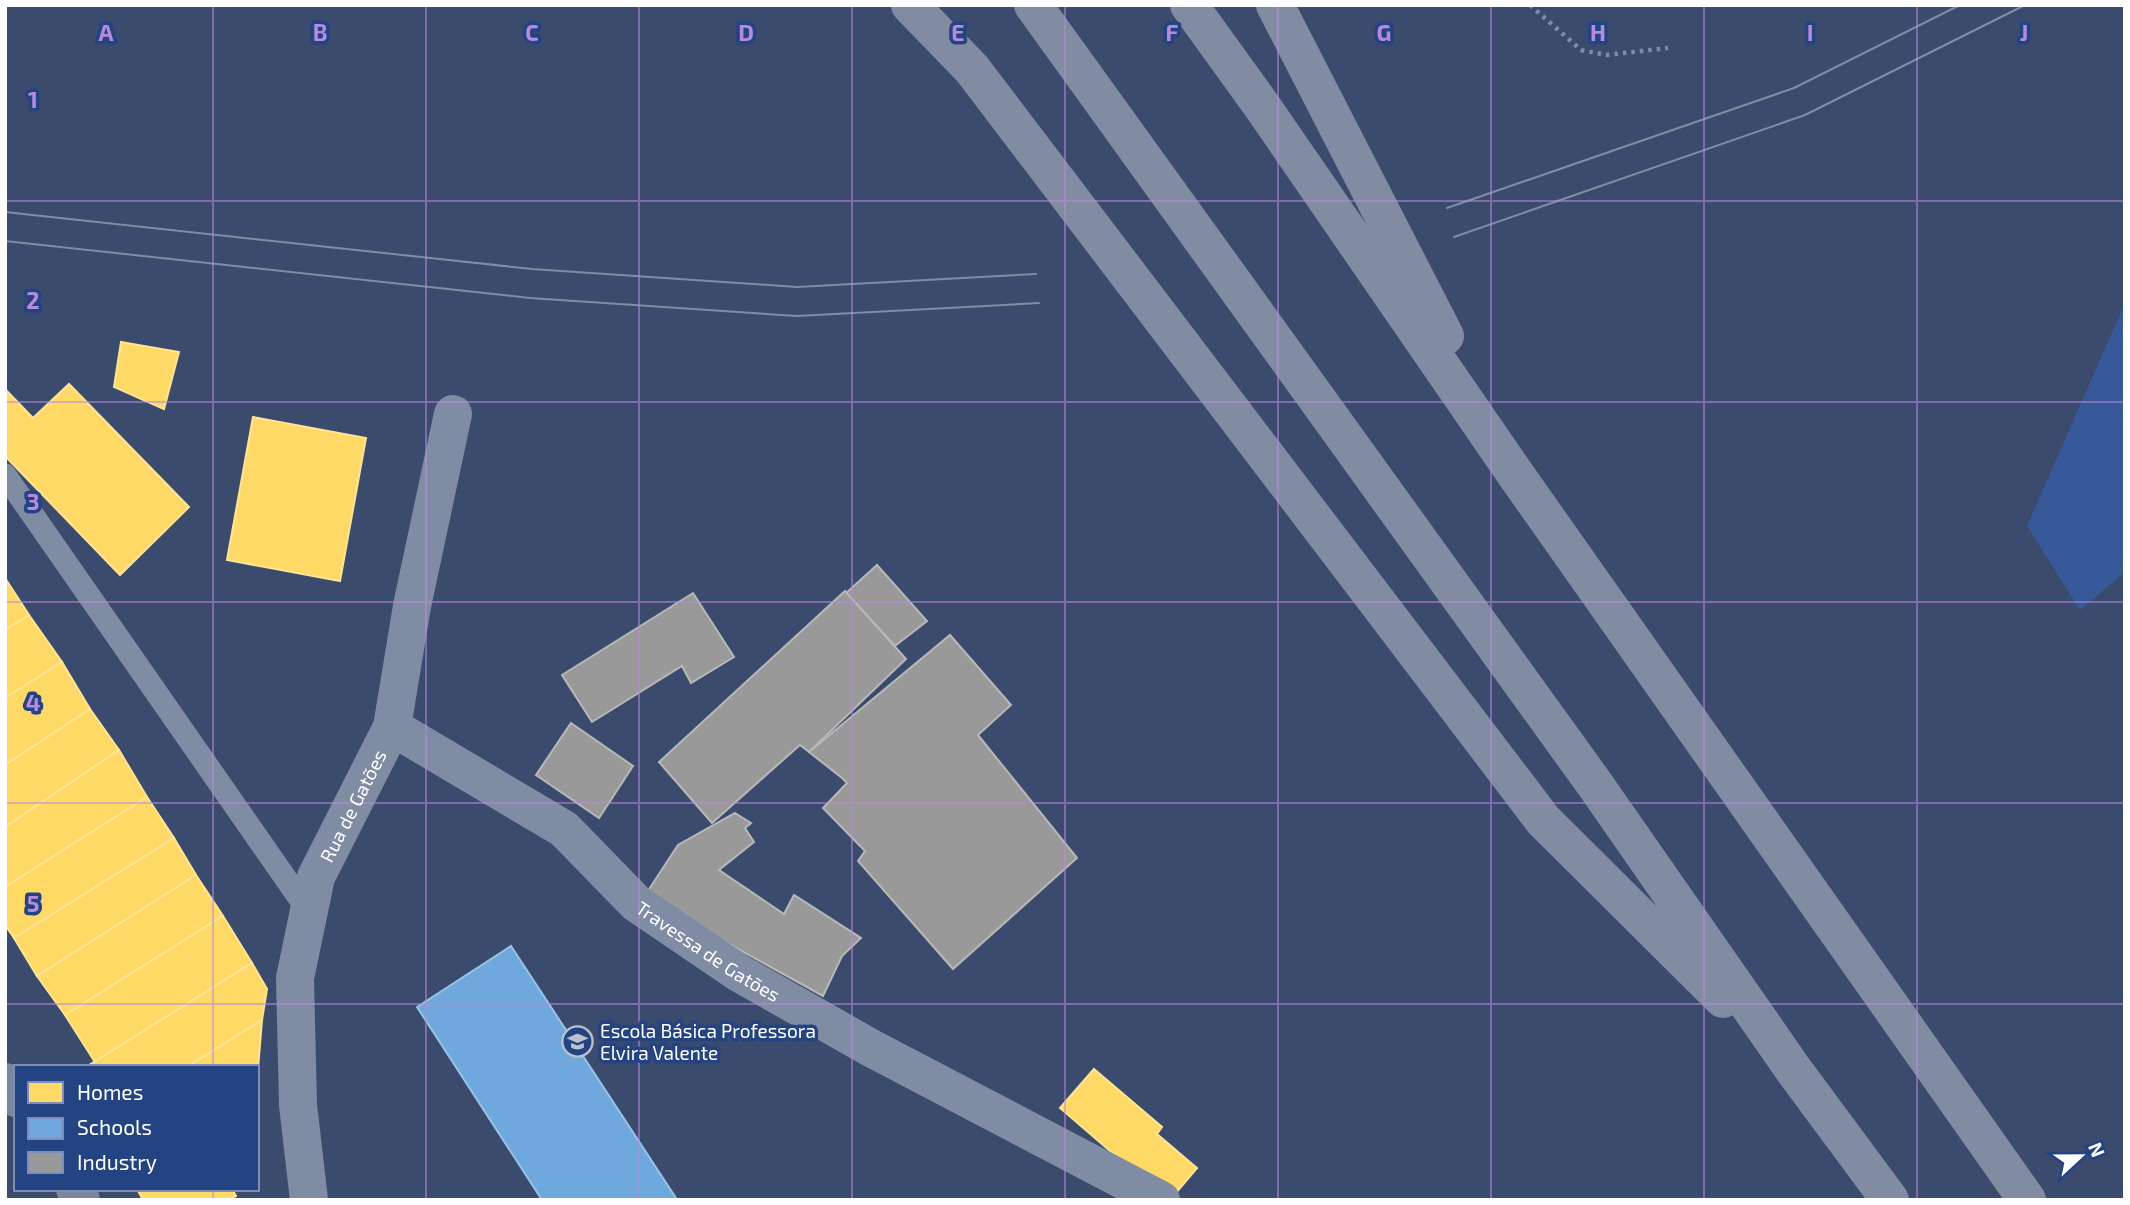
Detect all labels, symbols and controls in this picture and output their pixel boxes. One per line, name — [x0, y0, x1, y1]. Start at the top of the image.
text: A — [98, 18, 114, 46]
text: B — [313, 18, 327, 46]
text: C — [525, 18, 539, 46]
text: D — [738, 18, 754, 46]
text: E — [951, 18, 965, 46]
text: F — [1166, 18, 1179, 46]
text: G — [1377, 18, 1391, 46]
text: H — [1590, 18, 1606, 46]
text: I — [1807, 18, 1813, 46]
text: J — [2020, 18, 2028, 46]
text: 1 — [28, 85, 38, 113]
text: 2 — [26, 286, 40, 314]
text: 3 — [26, 487, 40, 515]
text: 4 — [26, 688, 40, 716]
street label: Rua de Gatões — [314, 745, 390, 866]
text: 5 — [27, 889, 39, 917]
street label: Travessa de Gatões — [632, 895, 785, 1006]
place label: Escola Básica Professora Elvira Valente — [600, 1019, 816, 1064]
school or university icon: Escola Básica Professora Elvira Valente — [560, 1024, 594, 1058]
legend — [14, 1065, 259, 1191]
text: Homes — [77, 1079, 143, 1104]
text: Schools — [77, 1114, 152, 1139]
north arrow — [2046, 1121, 2116, 1191]
text: N — [2084, 1139, 2110, 1160]
text: Industry — [77, 1149, 157, 1174]

